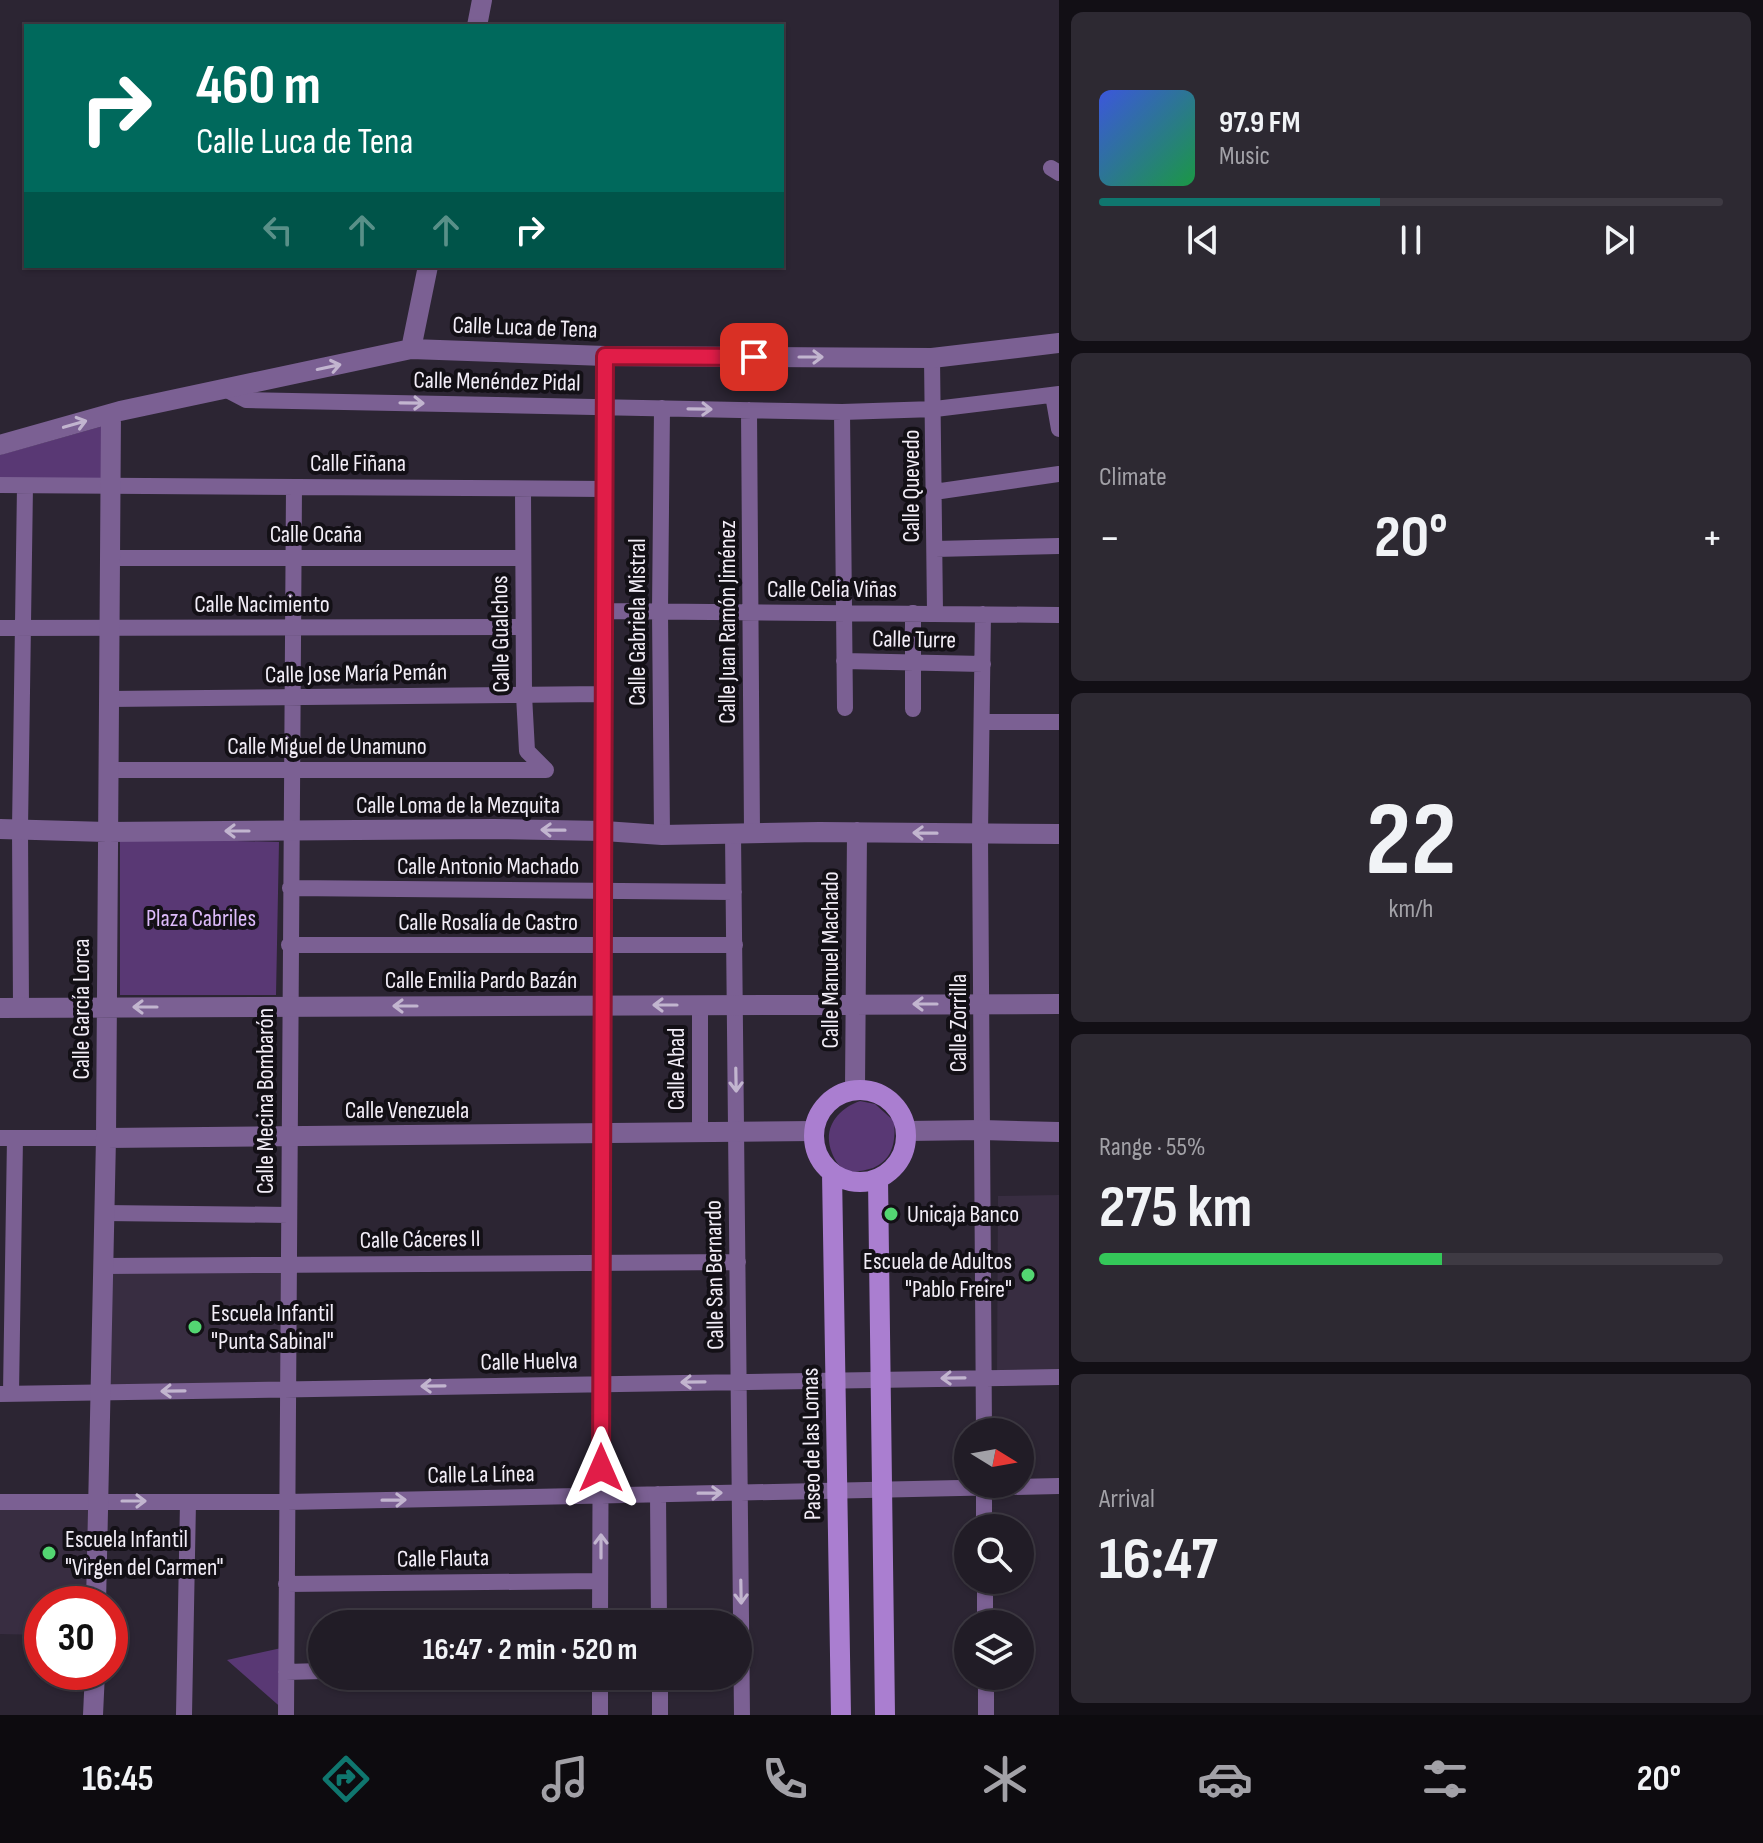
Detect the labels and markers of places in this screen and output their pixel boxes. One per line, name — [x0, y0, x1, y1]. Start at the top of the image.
pin — [720, 323, 788, 391]
place label: Unicaja Banco — [907, 1200, 1019, 1229]
marker: Unicaja Banco — [882, 1205, 900, 1223]
place label: Escuela de Adultos "Pablo Freire" — [863, 1247, 1012, 1304]
marker: Escuela de Adultos "Pablo Freire" — [1019, 1266, 1037, 1284]
place label: Escuela Infantil "Punta Sabinal" — [211, 1299, 334, 1356]
marker: Escuela Infantil "Punta Sabinal" — [186, 1318, 204, 1336]
place label: Escuela Infantil "Virgen del Carmen" — [65, 1525, 224, 1582]
marker: Escuela Infantil "Virgen del Carmen" — [40, 1544, 58, 1562]

